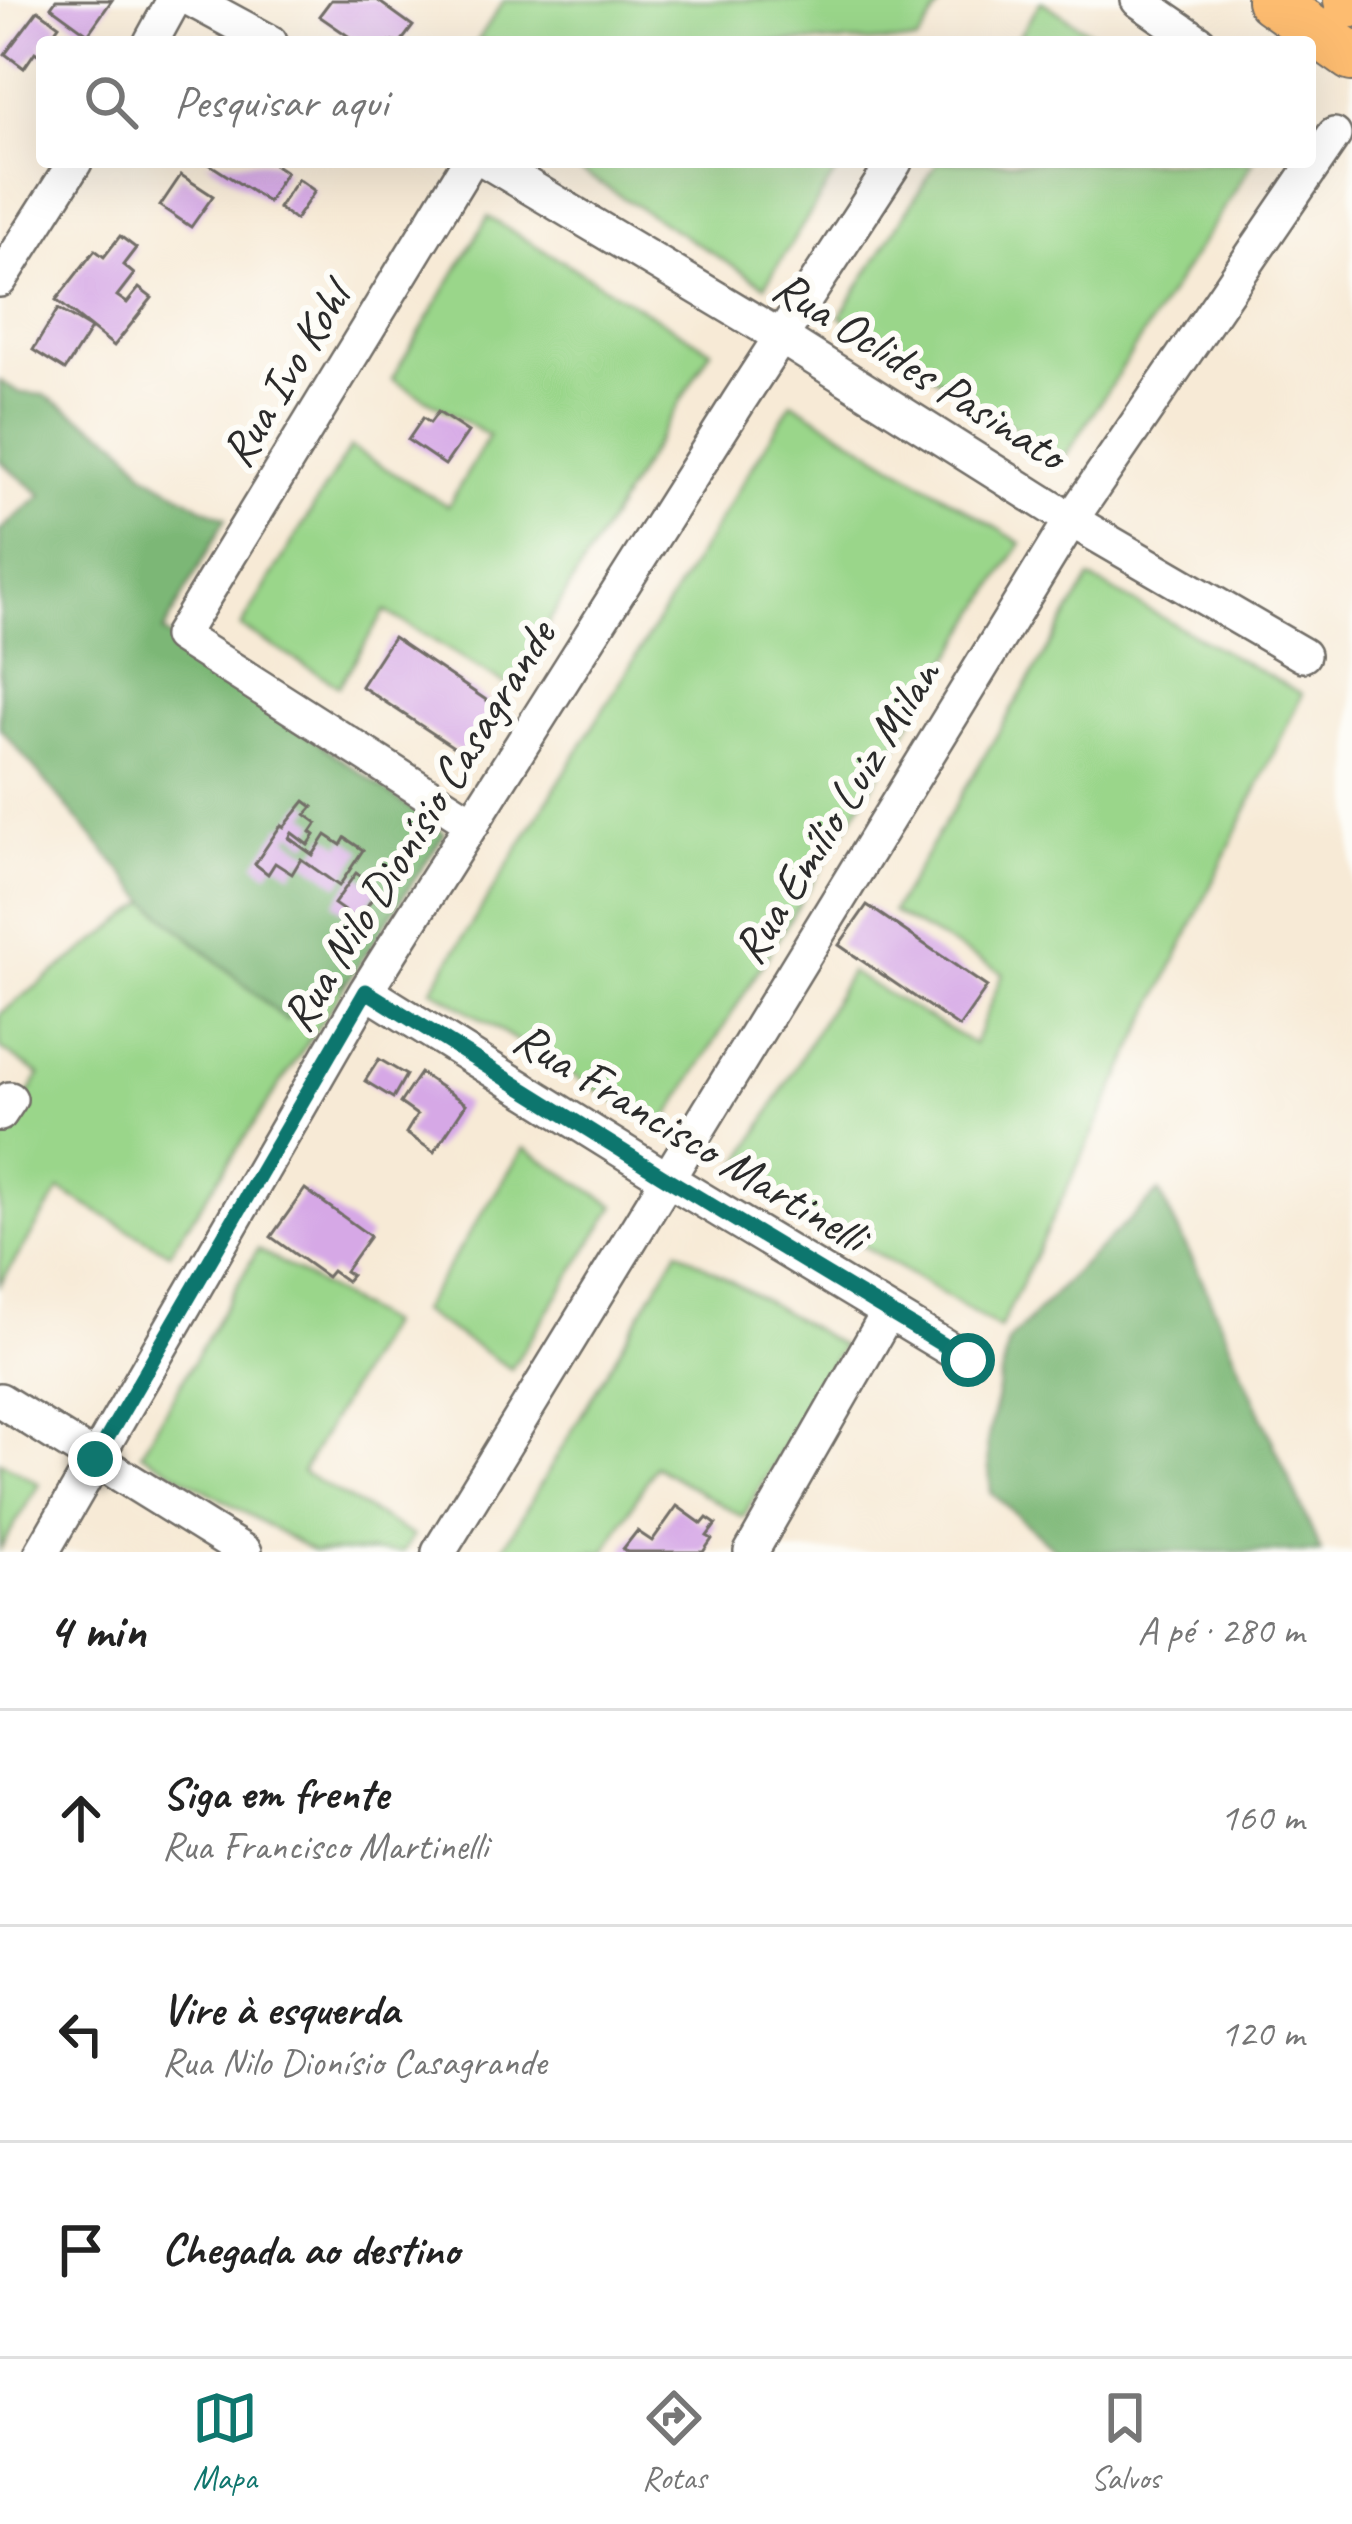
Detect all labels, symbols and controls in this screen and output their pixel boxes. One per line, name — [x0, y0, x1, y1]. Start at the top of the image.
search box — [36, 36, 1316, 168]
icon: search — [78, 69, 144, 135]
text: Pesquisar aqui — [174, 74, 388, 131]
street label: Rua Oclides Pasinato — [762, 256, 1081, 486]
street label: Rua Ivo Kohl — [207, 265, 367, 477]
street label: Rua Nilo Dionísio Casagrande — [267, 606, 570, 1042]
street label: Rua Emílio Luiz Milan — [719, 647, 954, 974]
street label: Rua Francisco Martinelli — [503, 1008, 883, 1269]
route start — [941, 1333, 995, 1387]
route end — [68, 1432, 122, 1486]
text: 4 min — [48, 1598, 146, 1662]
text: A pé · 280 m — [1137, 1606, 1304, 1655]
text: Siga em frente — [162, 1765, 389, 1822]
icon: ahead — [48, 1785, 114, 1851]
text: 160 m — [1220, 1793, 1304, 1842]
text: Rua Francisco Martinelli — [162, 1822, 488, 1871]
text: Vire à esquerda — [162, 1981, 399, 2038]
icon: left — [48, 2001, 114, 2067]
text: 120 m — [1220, 2009, 1304, 2058]
text: Rua Nilo Dionísio Casagrande — [162, 2038, 547, 2087]
icon: arrive — [48, 2217, 114, 2283]
text: Chegada ao destino — [162, 2221, 459, 2278]
tab: Mapa — [192, 2385, 258, 2499]
tab: Rotas — [641, 2385, 707, 2499]
tab: Salvos — [1091, 2385, 1160, 2499]

